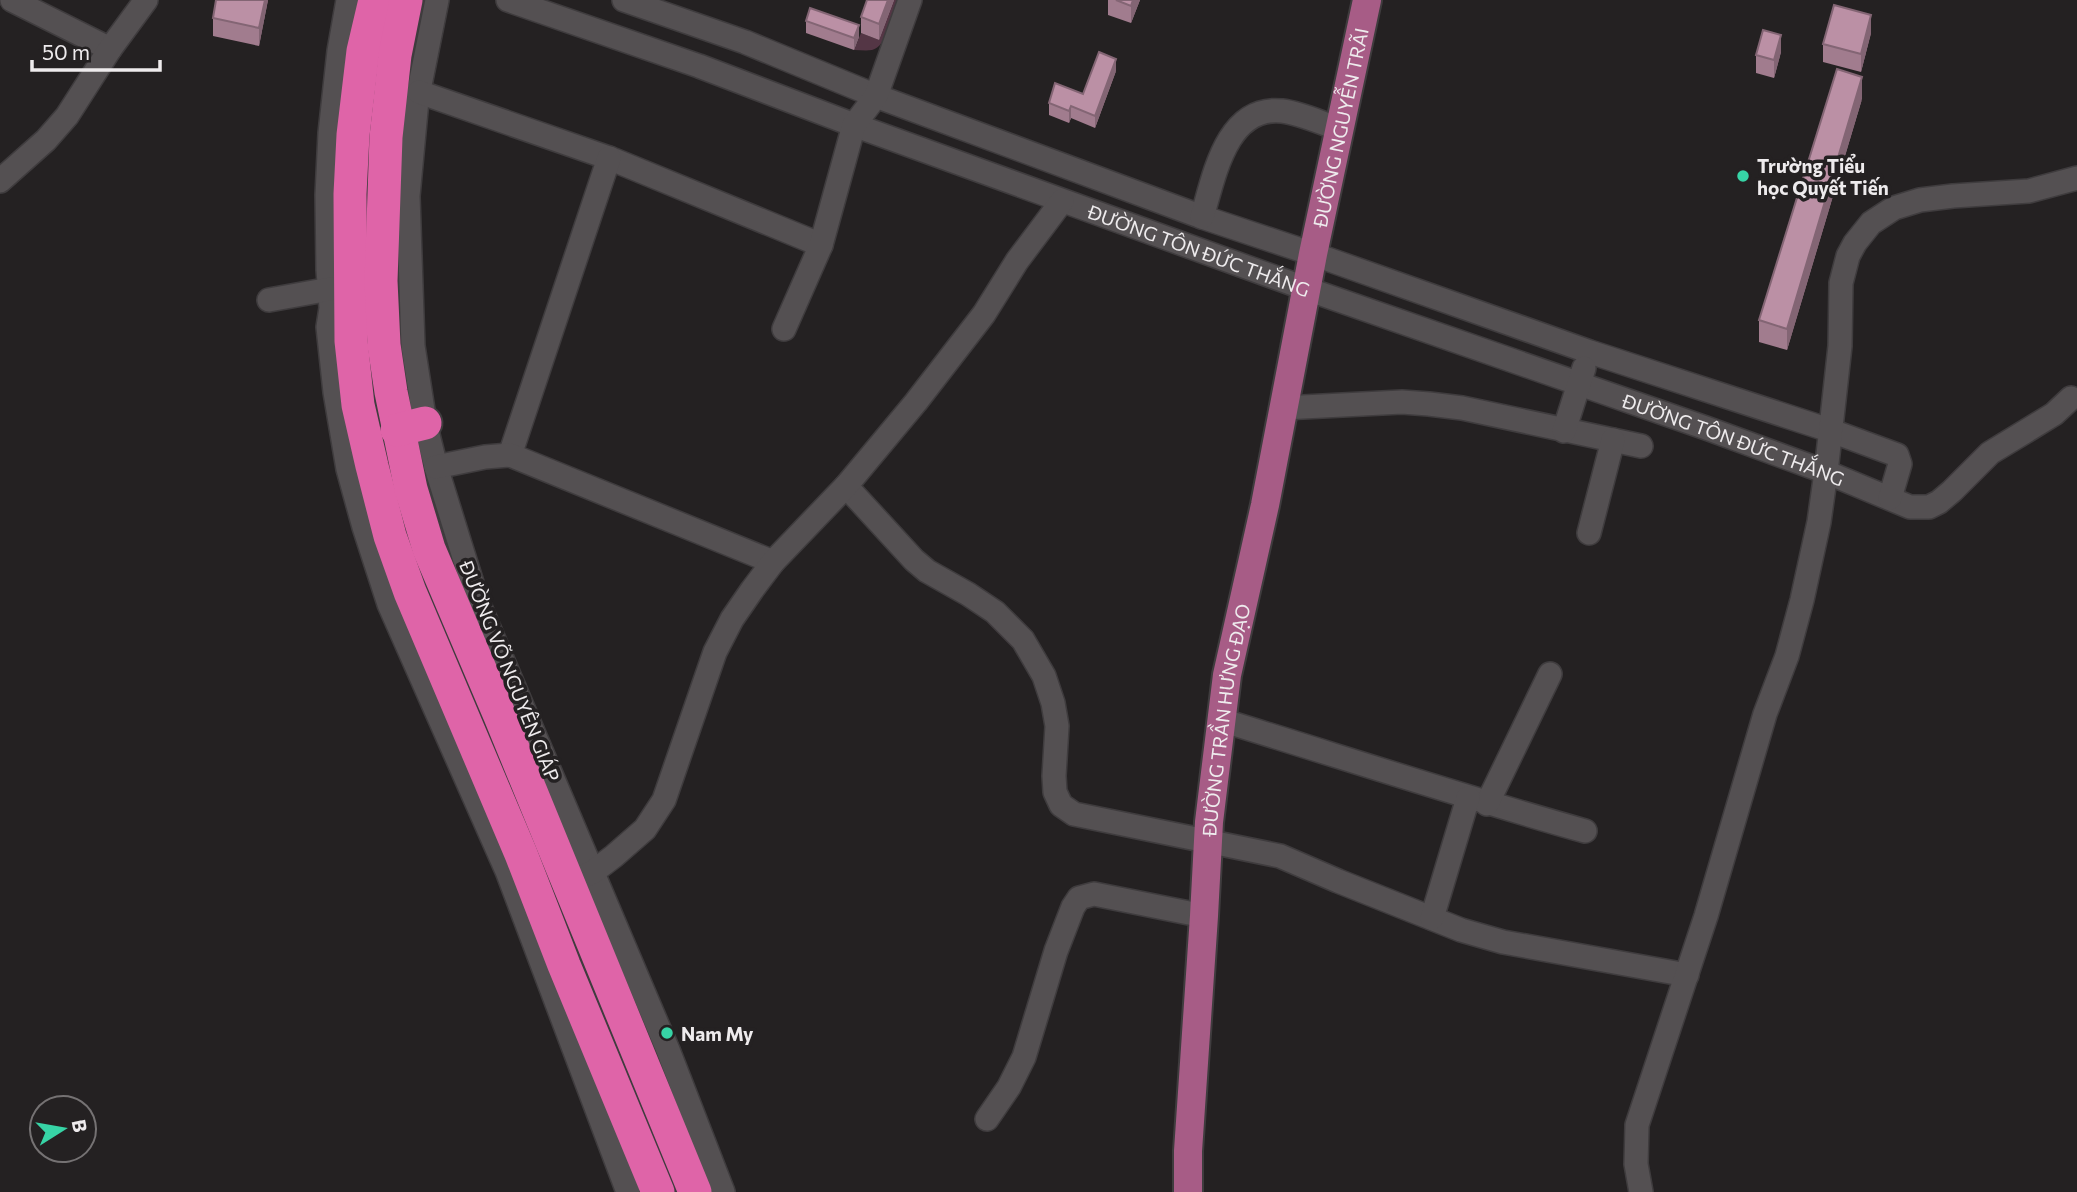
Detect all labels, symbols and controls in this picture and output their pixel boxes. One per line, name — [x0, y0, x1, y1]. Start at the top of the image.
street label: ĐƯỜNG NGUYỄN TRÃI — [1307, 25, 1372, 230]
scale bar — [32, 28, 159, 72]
text: 50 m — [42, 39, 90, 64]
place label: Trường Tiểu học Quyết Tiến — [1757, 153, 1889, 200]
marker: Trường Tiểu học Quyết Tiến — [1735, 168, 1751, 184]
street label: ĐƯỜNG TÔN ĐỨC THẮNG — [1084, 199, 1313, 301]
street label: ĐƯỜNG TÔN ĐỨC THẮNG — [1619, 388, 1848, 490]
street label: ĐƯỜNG VÕ NGUYÊN GIÁP — [455, 556, 566, 785]
street label: ĐƯỜNG TRẦN HƯNG ĐẠO — [1197, 601, 1254, 838]
place label: Nam My — [681, 1022, 754, 1045]
marker: Nam My — [659, 1025, 675, 1041]
north arrow — [28, 1094, 98, 1164]
text: B — [68, 1117, 93, 1134]

